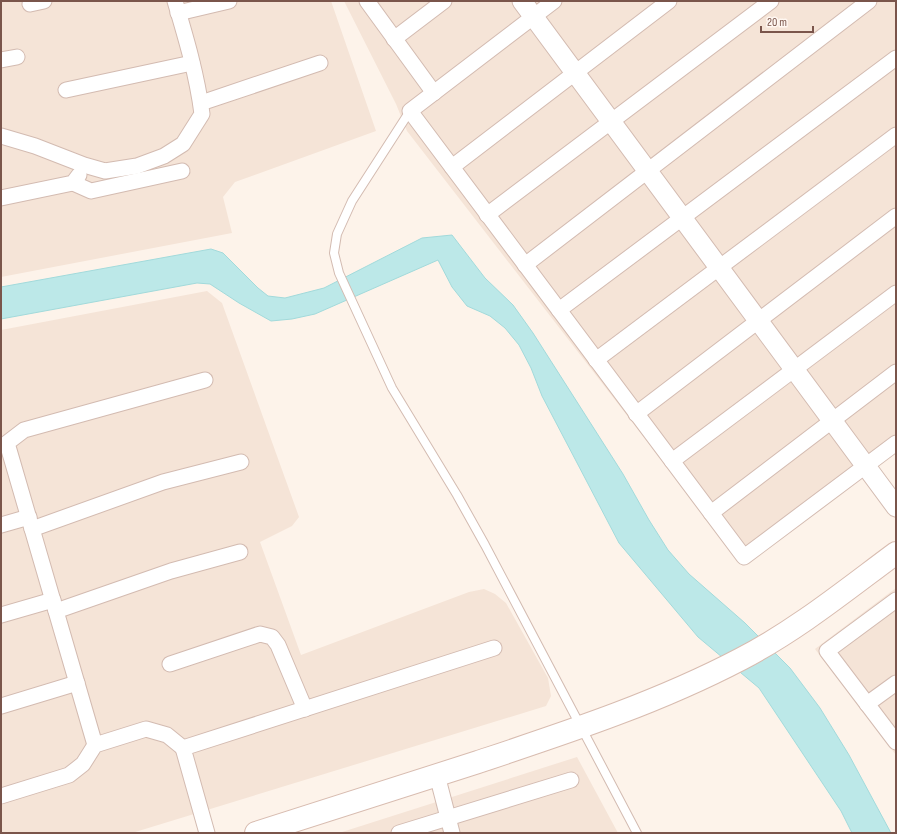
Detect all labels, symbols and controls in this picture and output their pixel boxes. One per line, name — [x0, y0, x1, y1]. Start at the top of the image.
scale bar — [761, 8, 813, 34]
text: 20 m — [767, 15, 787, 30]

